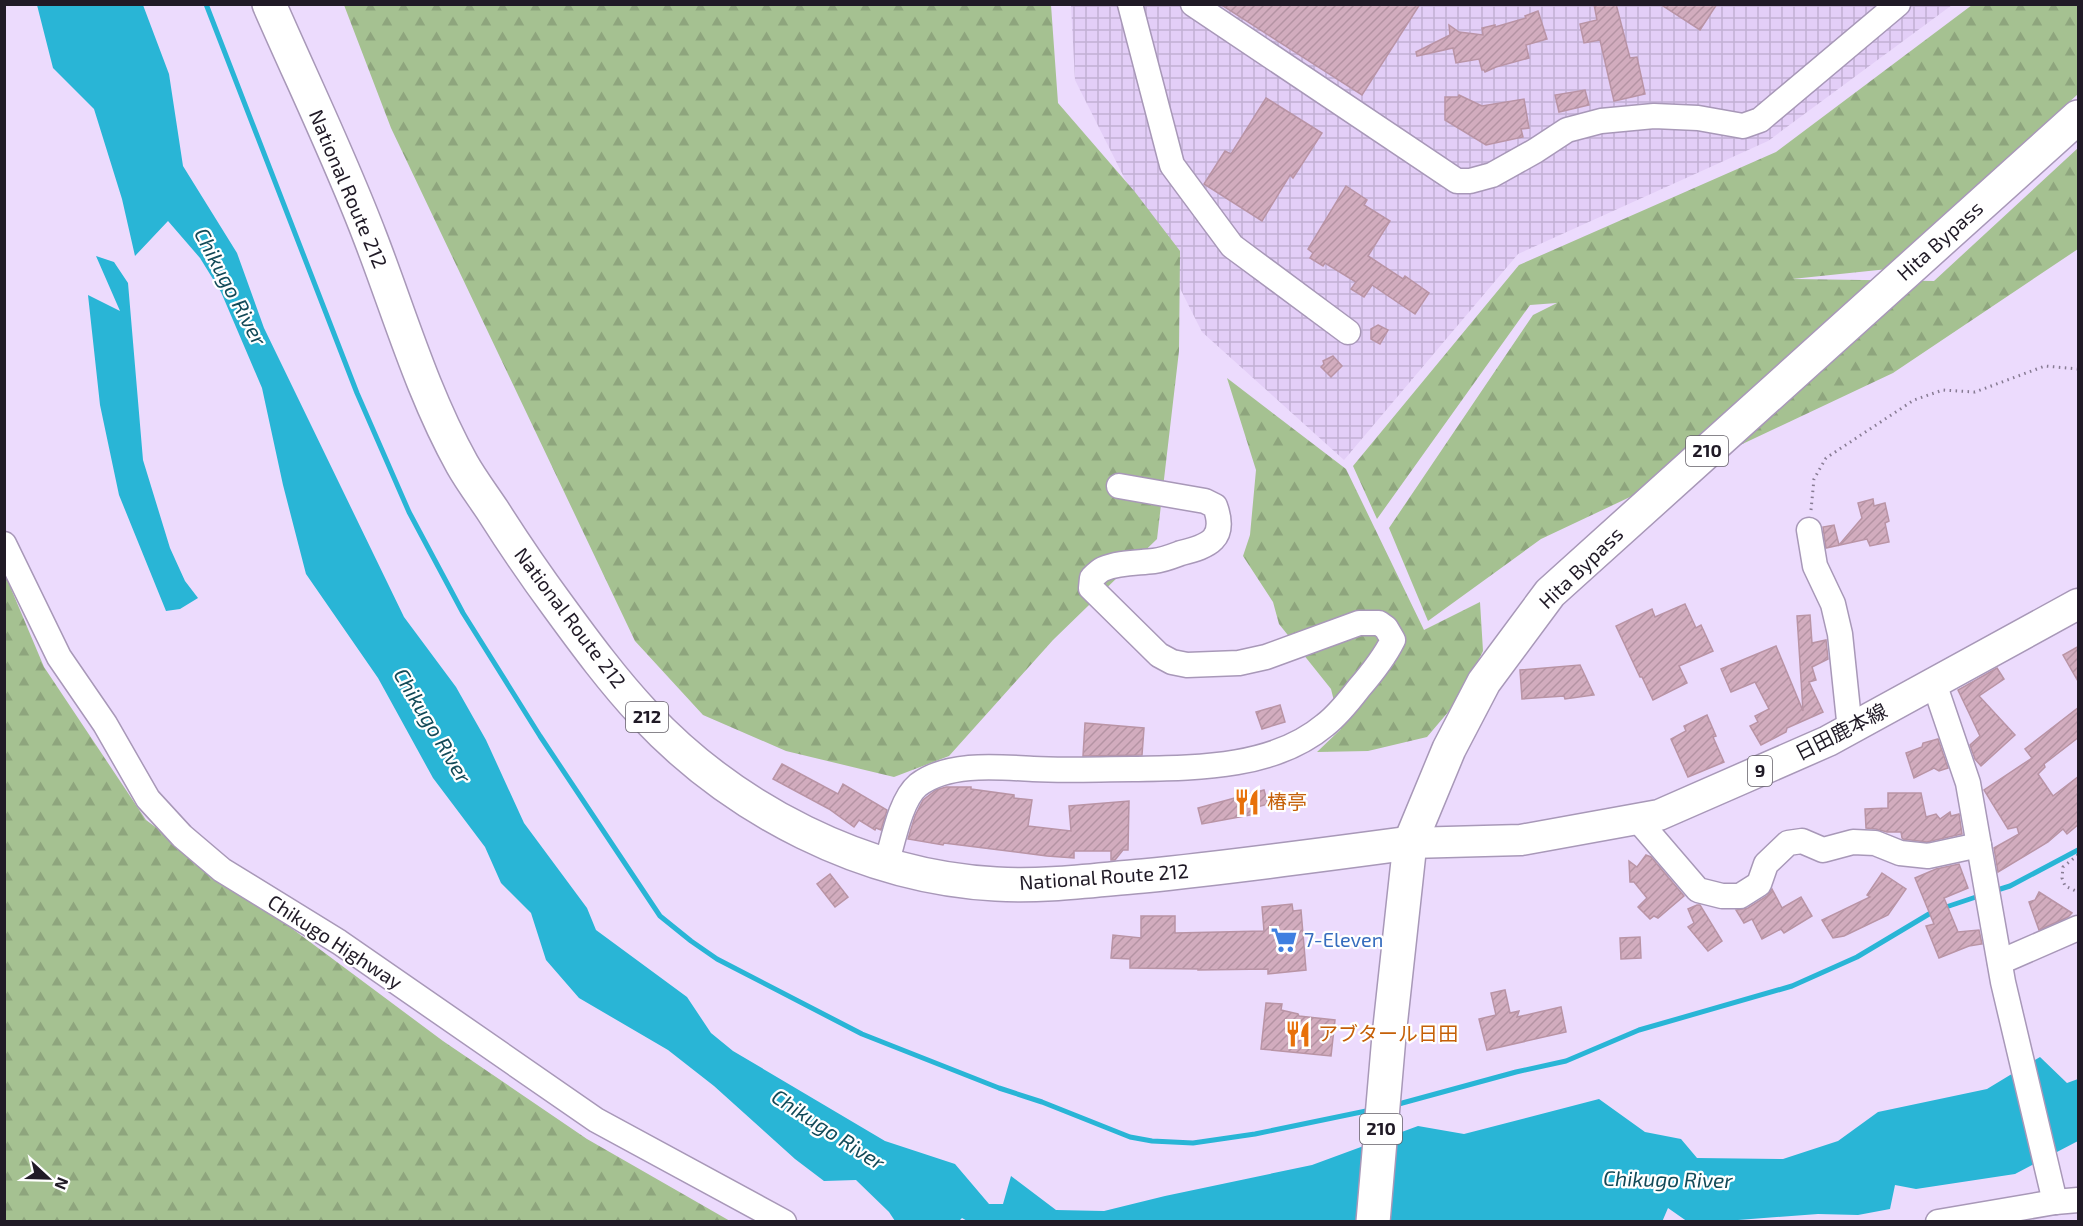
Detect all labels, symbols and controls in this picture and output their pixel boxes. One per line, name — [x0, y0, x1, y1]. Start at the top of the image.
street label: National Route 212 — [305, 106, 393, 271]
street label: Hita Bypass — [1891, 195, 1987, 285]
water label: Chikugo River — [190, 223, 273, 350]
road number: 210 — [1686, 436, 1728, 466]
street label: Hita Bypass — [1533, 521, 1627, 613]
street label: National Route 212 — [510, 542, 631, 692]
water label: Chikugo River — [389, 663, 478, 788]
street label: 日田鹿本線 — [1791, 698, 1891, 765]
road number: 212 — [626, 702, 668, 732]
road number: 9 — [1748, 756, 1772, 786]
restaurant icon: 椿亭 — [1232, 787, 1262, 817]
place label: 椿亭 — [1267, 789, 1307, 813]
street label: National Route 212 — [1018, 858, 1189, 894]
street label: Chikugo Highway — [264, 889, 408, 994]
supermarket icon: 7-Eleven — [1269, 925, 1299, 955]
place label: 7-Eleven — [1304, 927, 1383, 951]
restaurant icon: アブタール日田 — [1283, 1019, 1313, 1049]
place label: アブタール日田 — [1318, 1021, 1458, 1045]
water label: Chikugo River — [768, 1083, 890, 1175]
road number: 210 — [1360, 1114, 1402, 1144]
north arrow — [18, 1148, 78, 1208]
water label: Chikugo River — [1603, 1165, 1734, 1192]
text: N — [51, 1175, 73, 1193]

